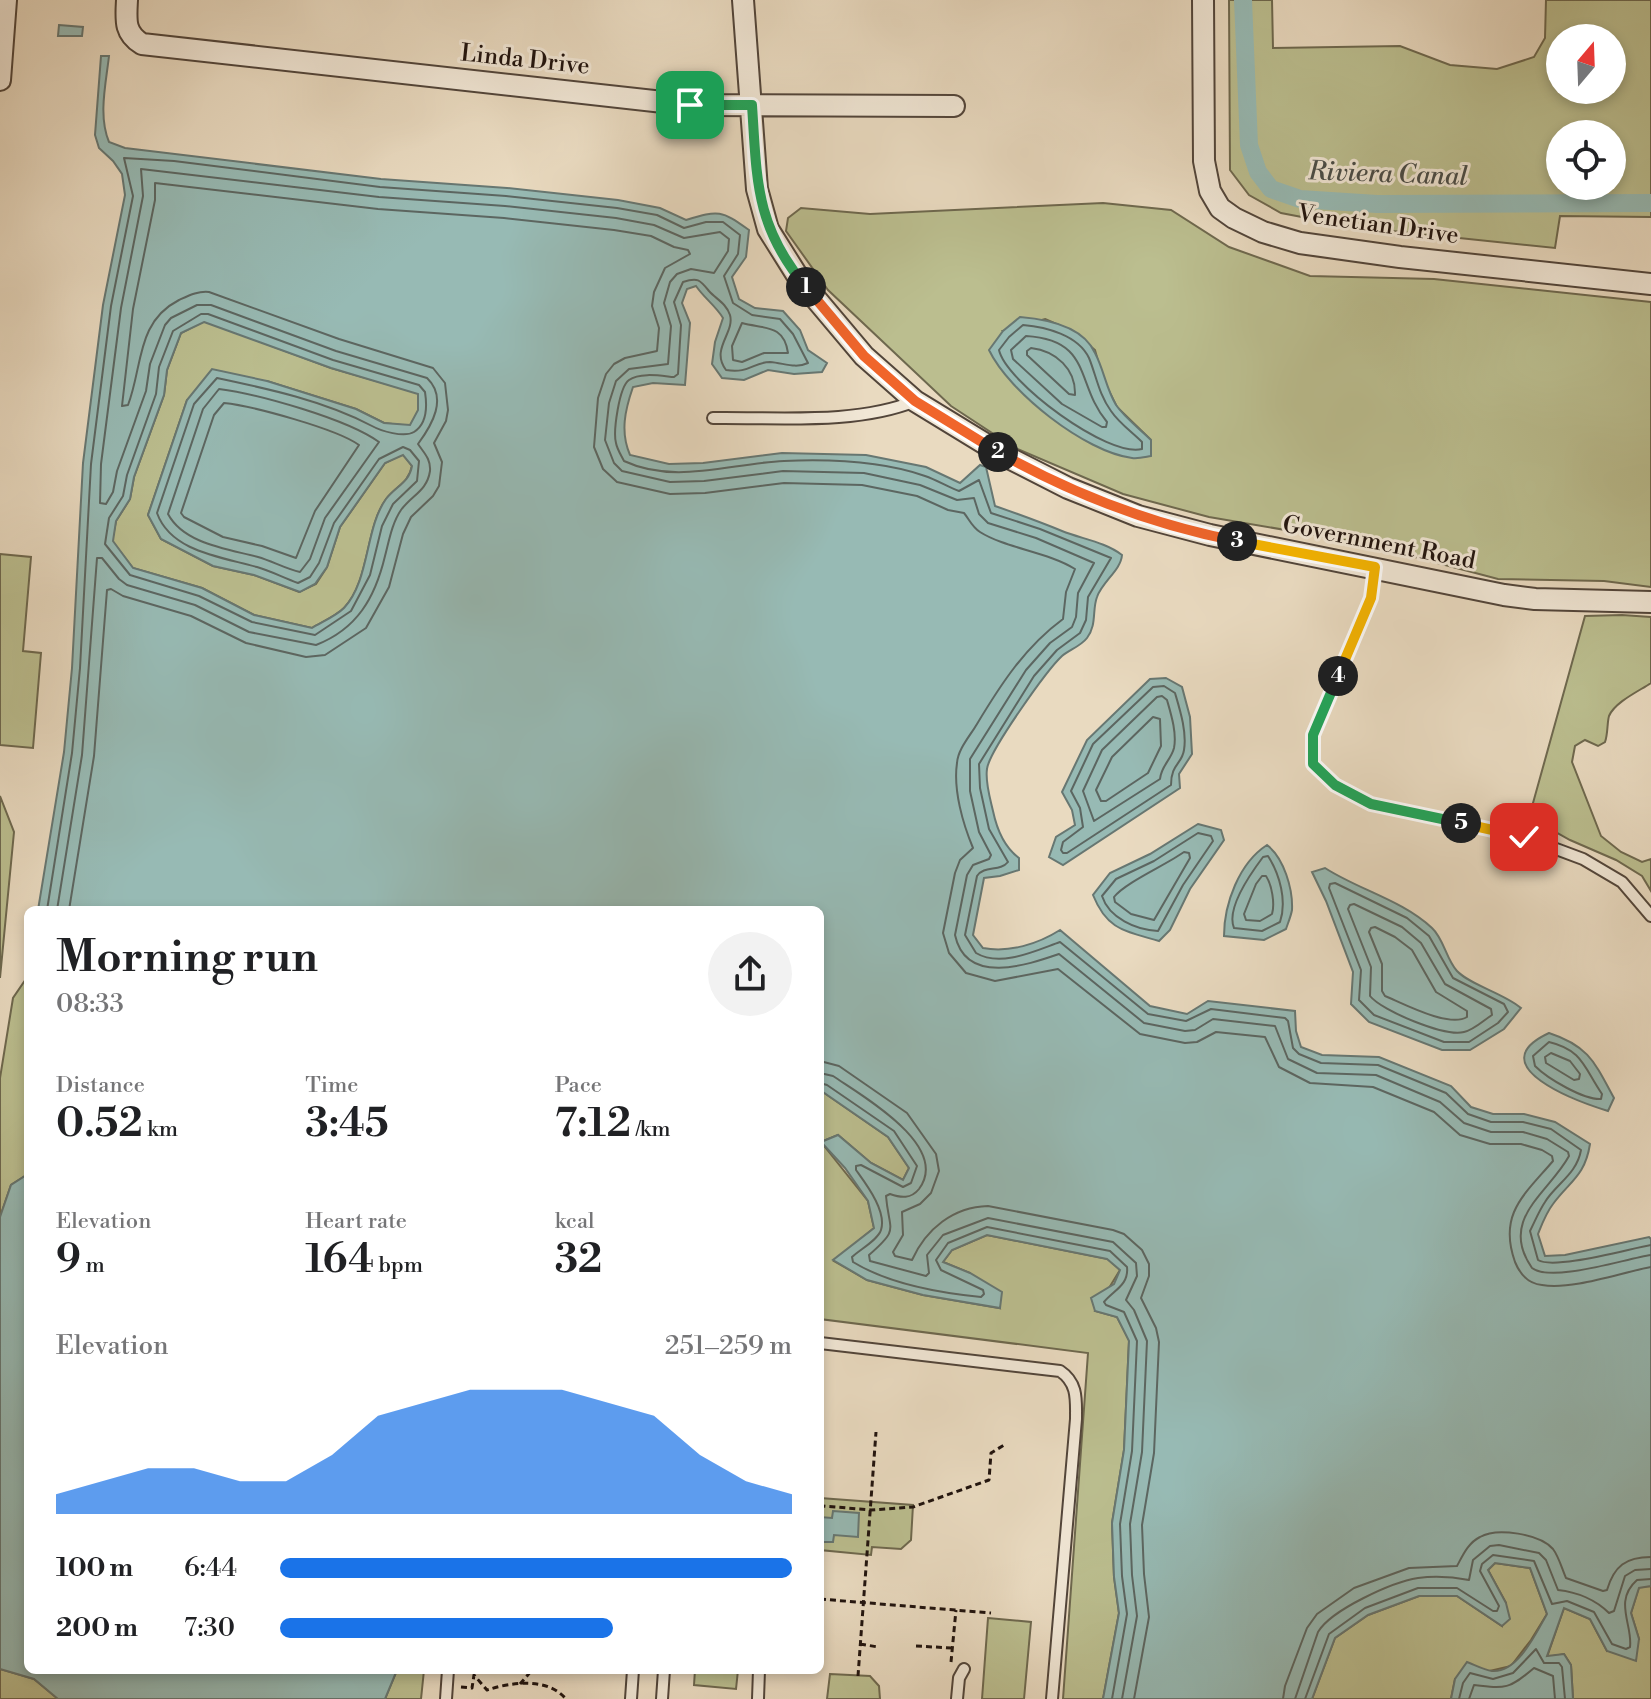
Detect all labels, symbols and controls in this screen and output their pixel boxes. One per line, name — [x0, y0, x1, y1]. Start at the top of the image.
north arrow — [1546, 24, 1626, 104]
map controls — [1546, 24, 1626, 200]
street label: Linda Drive — [459, 38, 591, 82]
pin — [656, 71, 724, 139]
icon: arrive — [668, 83, 712, 127]
button: locate — [1546, 120, 1626, 200]
water label: Riviera Canal — [1307, 155, 1469, 193]
street label: Venetian Drive — [1294, 199, 1461, 251]
pin: 1 — [786, 267, 826, 307]
text: 1 — [801, 273, 811, 300]
pin: 2 — [978, 432, 1018, 472]
text: 2 — [991, 438, 1005, 465]
street label: Government Road — [1280, 510, 1478, 576]
pin: 3 — [1217, 521, 1257, 561]
text: 3 — [1230, 527, 1244, 554]
pin: 4 — [1318, 656, 1358, 696]
text: 4 — [1331, 662, 1345, 689]
pin: 5 — [1441, 803, 1481, 843]
pin — [1490, 803, 1558, 871]
text: 5 — [1454, 809, 1468, 836]
icon: check — [1502, 815, 1546, 859]
text: Morning run — [56, 930, 318, 985]
button: share — [708, 932, 792, 1016]
text: 08:33 — [56, 988, 124, 1020]
text: Distance — [56, 1072, 145, 1099]
text: Time — [305, 1072, 358, 1099]
text: Pace — [555, 1072, 602, 1099]
text: 0.52 — [56, 1099, 143, 1149]
text: 3:45 — [305, 1099, 389, 1149]
text: 7:12 — [555, 1099, 631, 1149]
text: km — [143, 1116, 178, 1143]
text: /km — [631, 1116, 671, 1143]
text: Elevation — [56, 1208, 151, 1235]
text: Heart rate — [305, 1208, 407, 1235]
text: kcal — [555, 1208, 595, 1235]
text: 9 — [56, 1235, 81, 1285]
text: 164 — [305, 1235, 374, 1285]
text: 32 — [555, 1235, 602, 1285]
text: m — [81, 1252, 105, 1279]
text: bpm — [374, 1252, 423, 1279]
text: Elevation — [56, 1330, 169, 1362]
text: 251–259 m — [665, 1330, 792, 1362]
text: 100 m — [56, 1552, 133, 1584]
text: 6:44 — [184, 1552, 237, 1584]
text: 200 m — [56, 1612, 138, 1644]
text: 7:30 — [184, 1612, 235, 1644]

